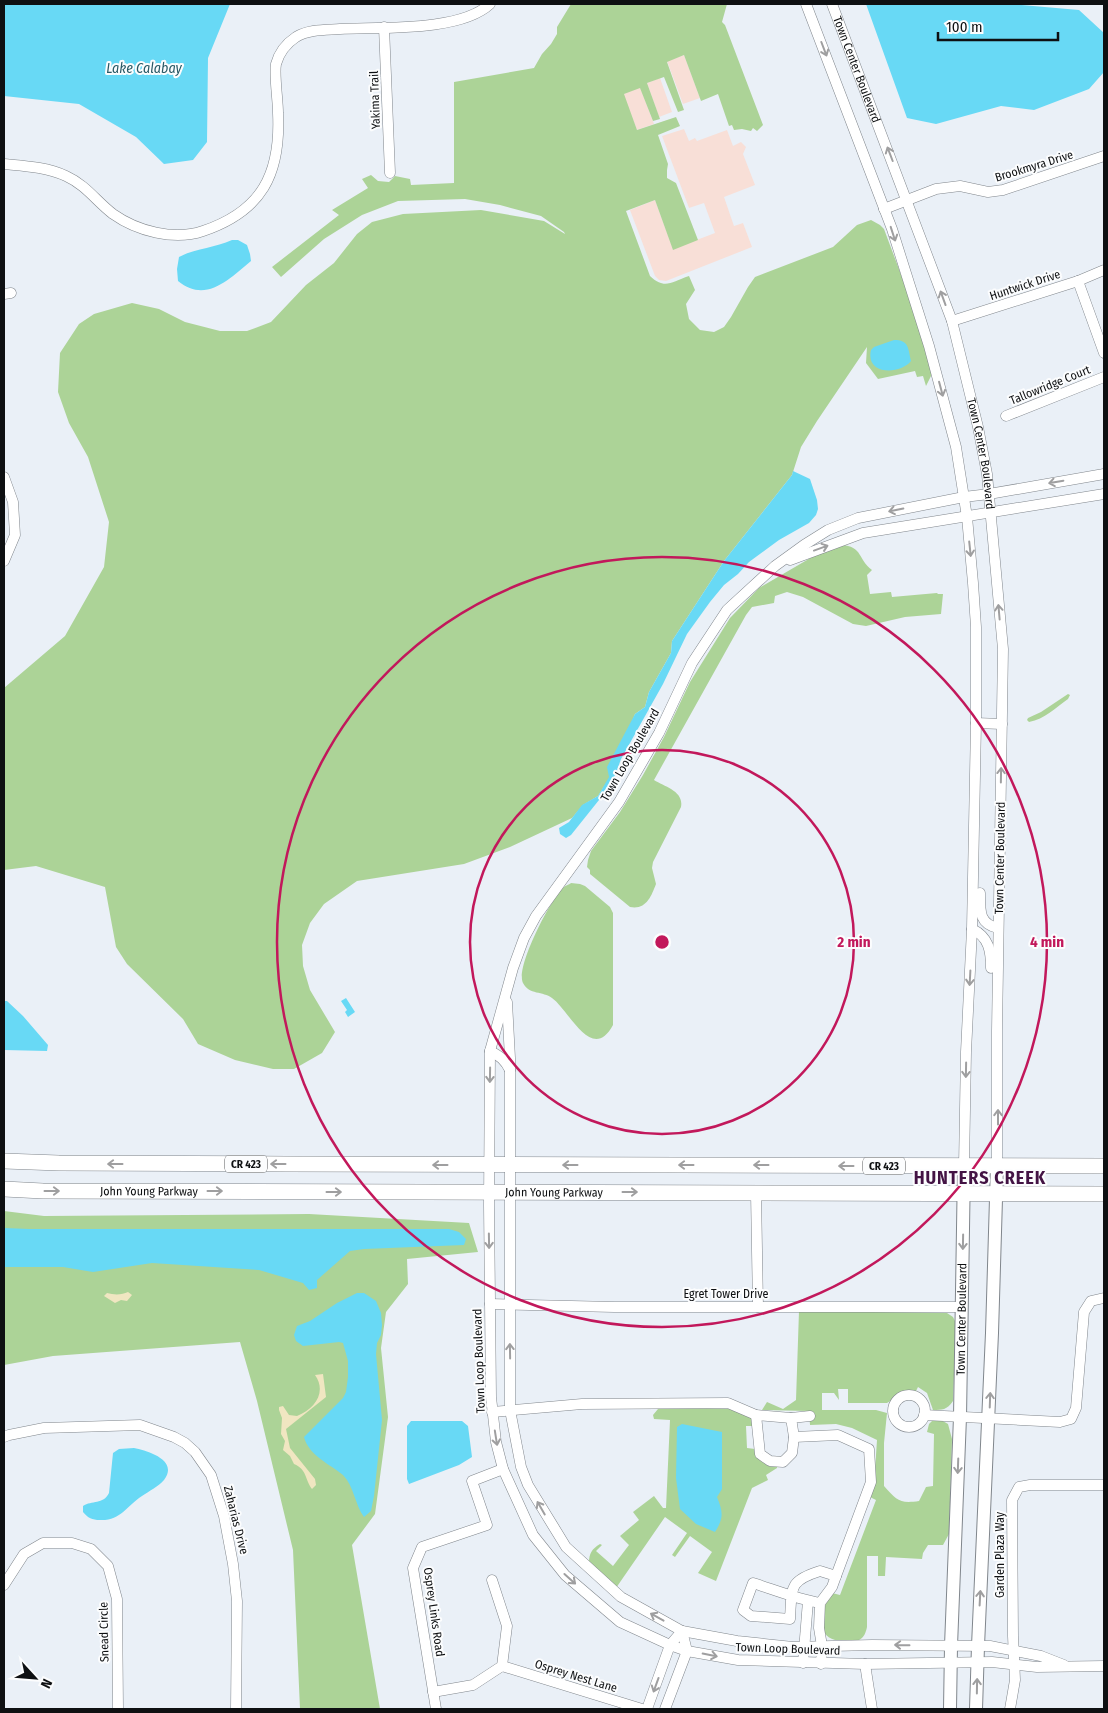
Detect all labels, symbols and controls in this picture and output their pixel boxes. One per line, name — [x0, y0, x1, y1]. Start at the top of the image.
scale bar — [938, 10, 1058, 42]
street label: Town Center Boulevard — [830, 14, 883, 125]
text: 100 m — [946, 18, 983, 36]
one-way arrow — [820, 42, 829, 57]
water label: Lake Calabay — [106, 60, 183, 77]
street label: Yakima Trail — [367, 71, 383, 129]
one-way arrow — [885, 147, 894, 162]
street label: Brookmyra Drive — [993, 147, 1075, 185]
one-way arrow — [889, 226, 899, 242]
street label: Huntwick Drive — [988, 267, 1062, 303]
one-way arrow — [938, 291, 947, 307]
street label: Tallowridge Court — [1008, 362, 1092, 408]
one-way arrow — [937, 381, 946, 397]
street label: Town Center Boulevard — [964, 397, 997, 510]
one-way arrow — [1049, 478, 1065, 488]
one-way arrow — [889, 506, 905, 515]
one-way arrow — [965, 541, 975, 557]
one-way arrow — [813, 543, 828, 552]
one-way arrow — [995, 605, 1004, 621]
street label: Town Loop Boulevard — [598, 706, 662, 804]
one-way arrow — [997, 767, 1006, 783]
street label: Town Center Boulevard — [992, 802, 1008, 914]
centre of rings — [653, 933, 671, 951]
text: 2 min — [836, 933, 871, 951]
text: 4 min — [1030, 933, 1064, 951]
one-way arrow — [965, 970, 974, 986]
one-way arrow — [961, 1062, 971, 1078]
one-way arrow — [485, 1067, 495, 1083]
one-way arrow — [993, 1109, 1003, 1125]
road number: CR 423 — [225, 1156, 267, 1172]
road number: CR 423 — [863, 1158, 905, 1174]
one-way arrow — [108, 1159, 124, 1169]
one-way arrow — [270, 1159, 286, 1169]
one-way arrow — [433, 1160, 449, 1170]
one-way arrow — [562, 1160, 578, 1170]
one-way arrow — [678, 1160, 694, 1170]
one-way arrow — [753, 1160, 769, 1170]
one-way arrow — [838, 1161, 854, 1171]
district label: HUNTERS CREEK — [914, 1167, 1046, 1189]
street label: John Young Parkway — [100, 1184, 199, 1198]
street label: John Young Parkway — [505, 1185, 604, 1200]
one-way arrow — [44, 1186, 60, 1196]
one-way arrow — [206, 1186, 223, 1196]
one-way arrow — [326, 1187, 342, 1197]
one-way arrow — [621, 1188, 637, 1197]
one-way arrow — [484, 1232, 494, 1248]
one-way arrow — [958, 1234, 968, 1250]
street label: Town Center Boulevard — [954, 1263, 969, 1376]
street label: Egret Tower Drive — [684, 1287, 769, 1301]
street label: Town Loop Boulevard — [470, 1308, 488, 1414]
one-way arrow — [505, 1343, 515, 1359]
one-way arrow — [985, 1393, 995, 1409]
one-way arrow — [491, 1429, 501, 1445]
one-way arrow — [953, 1457, 962, 1473]
street label: Zaharias Drive — [221, 1484, 251, 1556]
one-way arrow — [535, 1501, 545, 1515]
street label: Garden Plaza Way — [993, 1511, 1007, 1598]
street label: Osprey Links Road — [421, 1566, 447, 1658]
one-way arrow — [563, 1573, 576, 1585]
one-way arrow — [975, 1590, 985, 1606]
street label: Snead Circle — [96, 1602, 112, 1662]
one-way arrow — [650, 1612, 665, 1621]
street label: Town Loop Boulevard — [735, 1640, 841, 1658]
one-way arrow — [894, 1640, 910, 1650]
one-way arrow — [702, 1651, 718, 1660]
north arrow — [10, 1653, 60, 1703]
street label: Osprey Nest Lane — [533, 1657, 619, 1695]
text: N — [37, 1676, 56, 1691]
one-way arrow — [651, 1677, 660, 1692]
one-way arrow — [972, 1678, 982, 1694]

